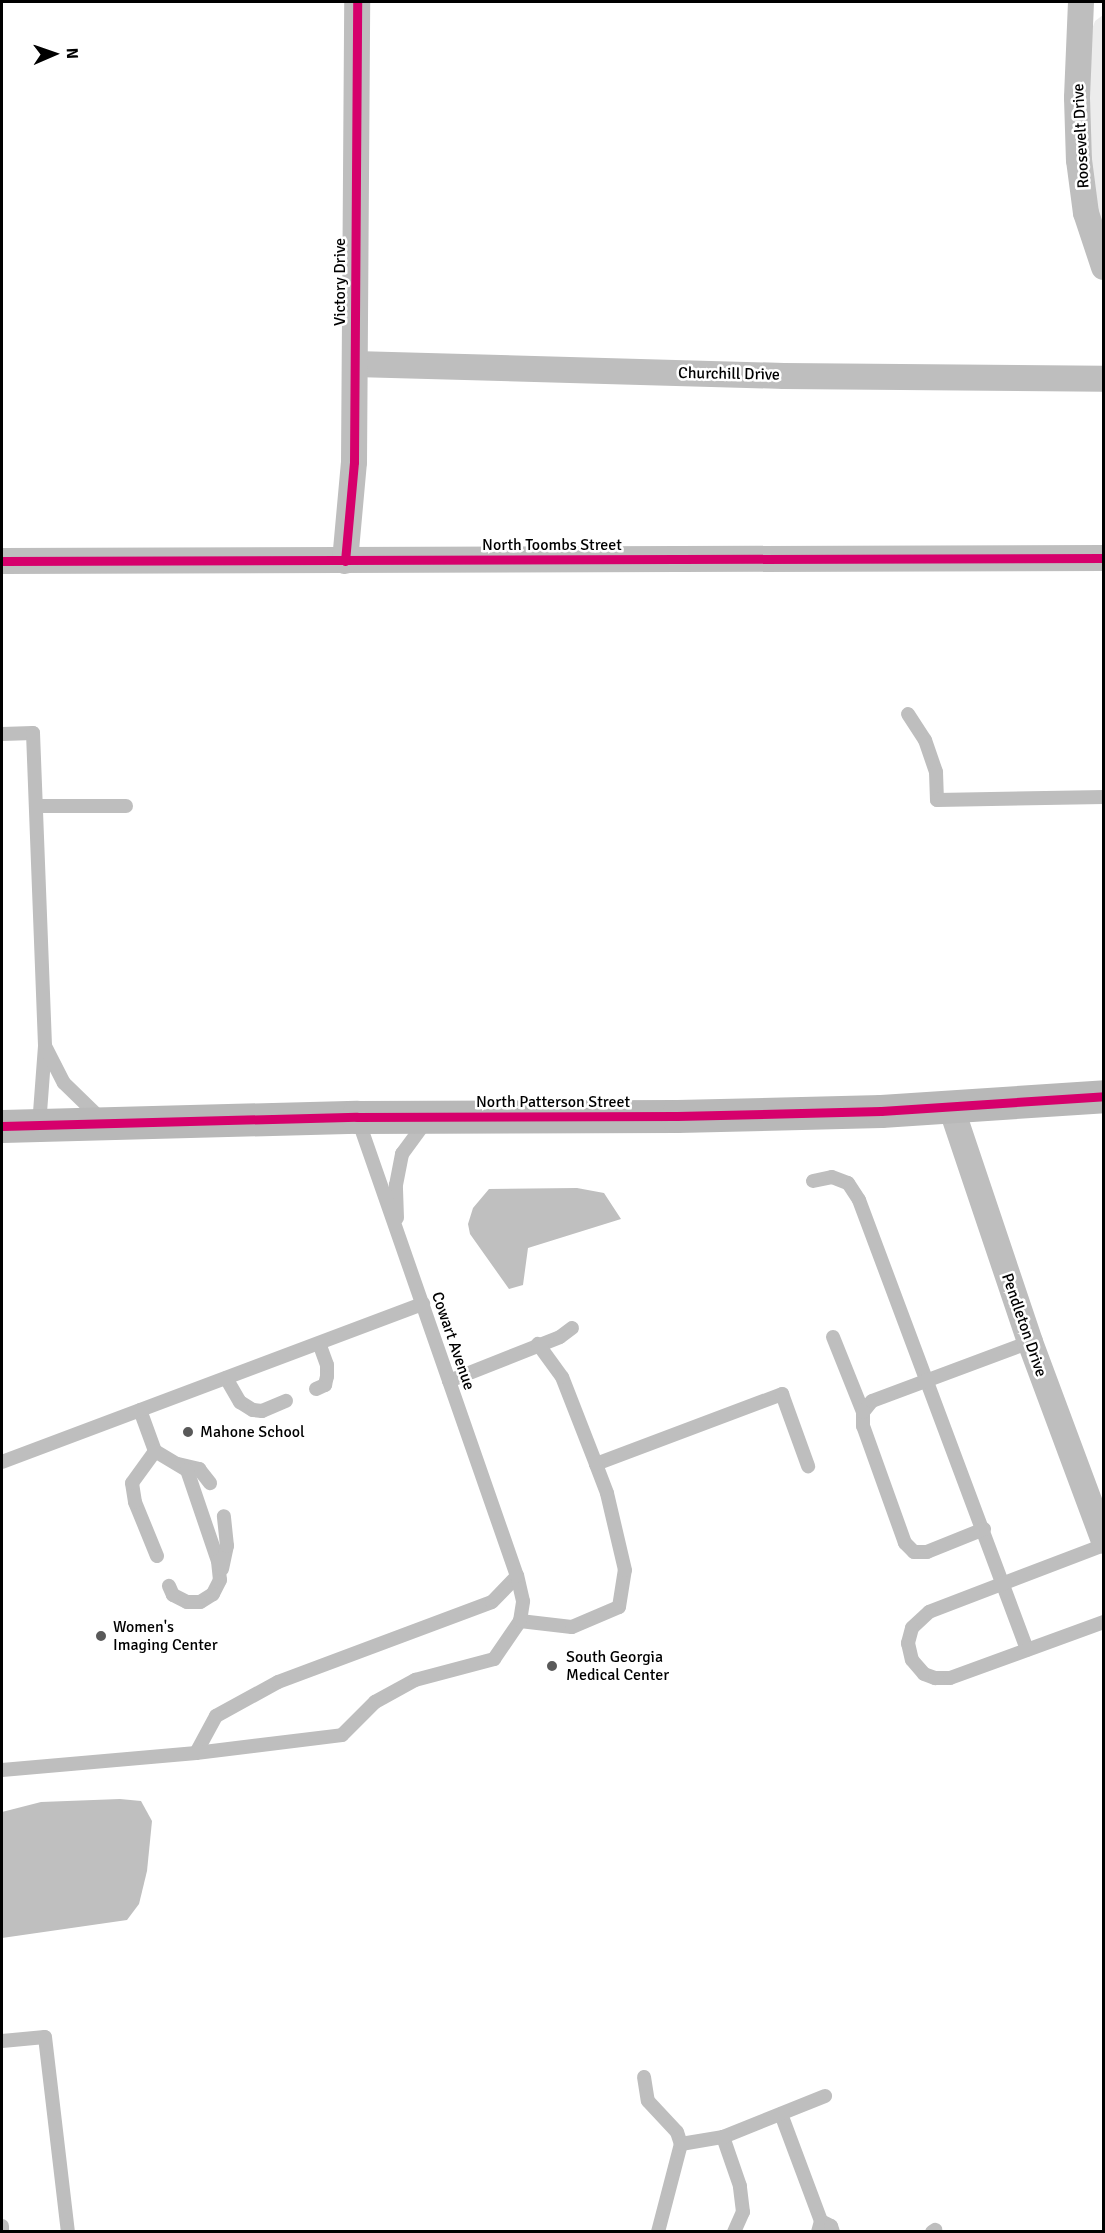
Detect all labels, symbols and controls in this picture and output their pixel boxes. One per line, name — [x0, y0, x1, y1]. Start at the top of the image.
north arrow — [24, 24, 84, 84]
text: N — [62, 47, 82, 59]
street label: Roosevelt Drive — [1069, 83, 1093, 189]
street label: Victory Drive — [330, 238, 350, 326]
street label: Churchill Drive — [678, 364, 780, 384]
street label: North Toombs Street — [482, 535, 622, 555]
street label: North Patterson Street — [476, 1092, 630, 1112]
street label: Pendleton Drive — [997, 1271, 1051, 1379]
street label: Cowart Avenue — [427, 1289, 479, 1393]
place label: Mahone School — [200, 1422, 305, 1442]
marker: Mahone School — [181, 1425, 195, 1439]
place label: Women's Imaging Center — [113, 1617, 218, 1655]
marker: Women's Imaging Center — [94, 1629, 108, 1643]
place label: South Georgia Medical Center — [566, 1647, 669, 1685]
marker: South Georgia Medical Center — [543, 1657, 561, 1675]

